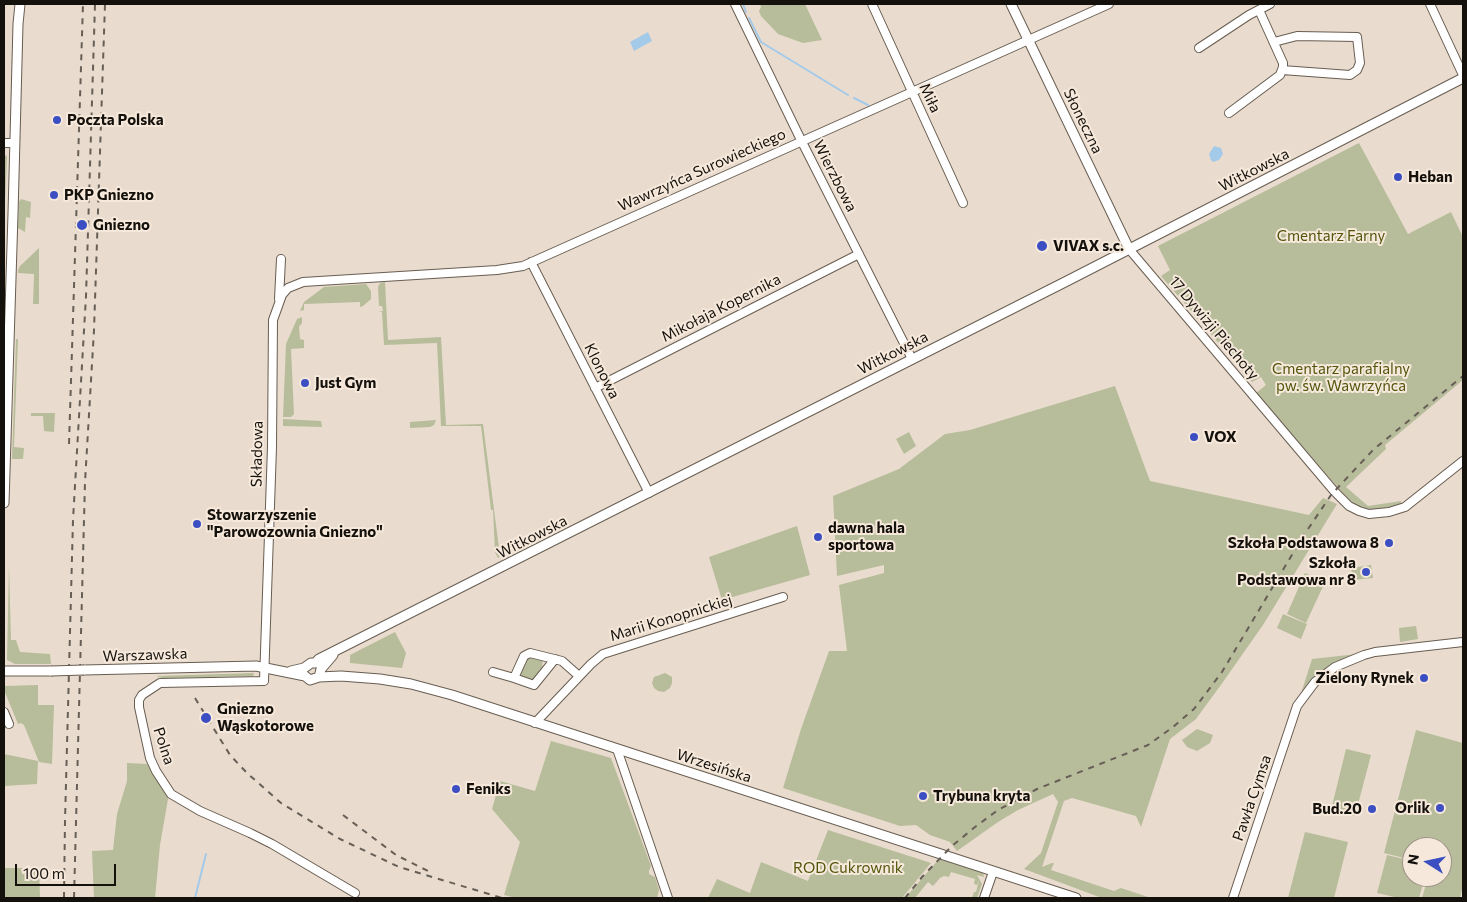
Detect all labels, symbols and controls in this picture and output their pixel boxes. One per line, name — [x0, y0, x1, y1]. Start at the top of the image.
street label: Miła — [915, 80, 945, 116]
street label: Słoneczna — [1060, 86, 1106, 156]
place label: Poczta Polska — [67, 111, 164, 129]
marker: Poczta Polska — [51, 114, 63, 126]
street label: Wawrzyńca Surowieckiego — [615, 125, 789, 215]
street label: Wierzbowa — [809, 137, 861, 215]
street label: Witkowska — [1216, 145, 1292, 195]
place label: Heban — [1408, 168, 1453, 186]
marker: Heban — [1392, 171, 1404, 183]
place label: PKP Gniezno — [64, 186, 154, 204]
marker: PKP Gniezno — [48, 189, 60, 201]
place label: Gniezno — [93, 216, 150, 234]
marker: Gniezno — [75, 218, 89, 232]
park label: Cmentarz Farny — [1277, 227, 1385, 245]
place label: VIVAX s.c. — [1053, 237, 1124, 255]
marker: VIVAX s.c. — [1035, 239, 1049, 253]
street label: Mikołaja Kopernika — [658, 270, 784, 346]
street label: 17 Dywizji Piechoty — [1165, 272, 1263, 384]
street label: Witkowska — [855, 328, 931, 378]
street label: Klonowa — [580, 340, 624, 402]
park label: Cmentarz parafialny pw. św. Wawrzyńca — [1272, 360, 1410, 395]
place label: Just Gym — [315, 374, 376, 392]
marker: Just Gym — [299, 377, 311, 389]
street label: Składowa — [247, 421, 267, 487]
place label: VOX — [1204, 428, 1237, 446]
marker: VOX — [1188, 431, 1200, 443]
place label: Stowarzyszenie "Parowozownia Gniezno" — [207, 506, 383, 541]
street label: Witkowska — [494, 512, 570, 562]
marker: Stowarzyszenie "Parowozownia Gniezno" — [191, 518, 203, 530]
place label: dawna hala sportowa — [828, 519, 905, 554]
marker: dawna hala sportowa — [812, 531, 824, 543]
place label: Szkoła Podstawowa 8 — [1228, 534, 1379, 552]
marker: Szkoła Podstawowa 8 — [1383, 537, 1395, 549]
place label: Szkoła Podstawowa nr 8 — [1237, 554, 1356, 589]
marker: Szkoła Podstawowa nr 8 — [1360, 566, 1372, 578]
street label: Marii Konopnickiej — [608, 591, 734, 645]
street label: Warszawska — [102, 645, 188, 665]
place label: Zielony Rynek — [1315, 669, 1414, 687]
marker: Zielony Rynek — [1418, 672, 1430, 684]
place label: Gniezno Wąskotorowe — [217, 700, 314, 735]
marker: Gniezno Wąskotorowe — [199, 711, 213, 725]
street label: Polna — [150, 725, 178, 767]
street label: Wrzesińska — [674, 745, 754, 787]
street label: Pawła Cymsa — [1229, 753, 1275, 843]
place label: Feniks — [466, 780, 511, 798]
marker: Feniks — [450, 783, 462, 795]
place label: Trybuna kryta — [933, 787, 1030, 805]
marker: Trybuna kryta — [917, 790, 929, 802]
place label: Orlik — [1395, 799, 1430, 817]
place label: Bud.20 — [1312, 800, 1362, 818]
marker: Orlik — [1434, 802, 1446, 814]
marker: Bud.20 — [1366, 803, 1378, 815]
north arrow — [1402, 837, 1452, 887]
text: N — [1403, 853, 1422, 866]
scale bar — [18, 854, 119, 886]
park label: ROD Cukrownik — [793, 859, 903, 877]
text: 100 m — [23, 864, 65, 882]

